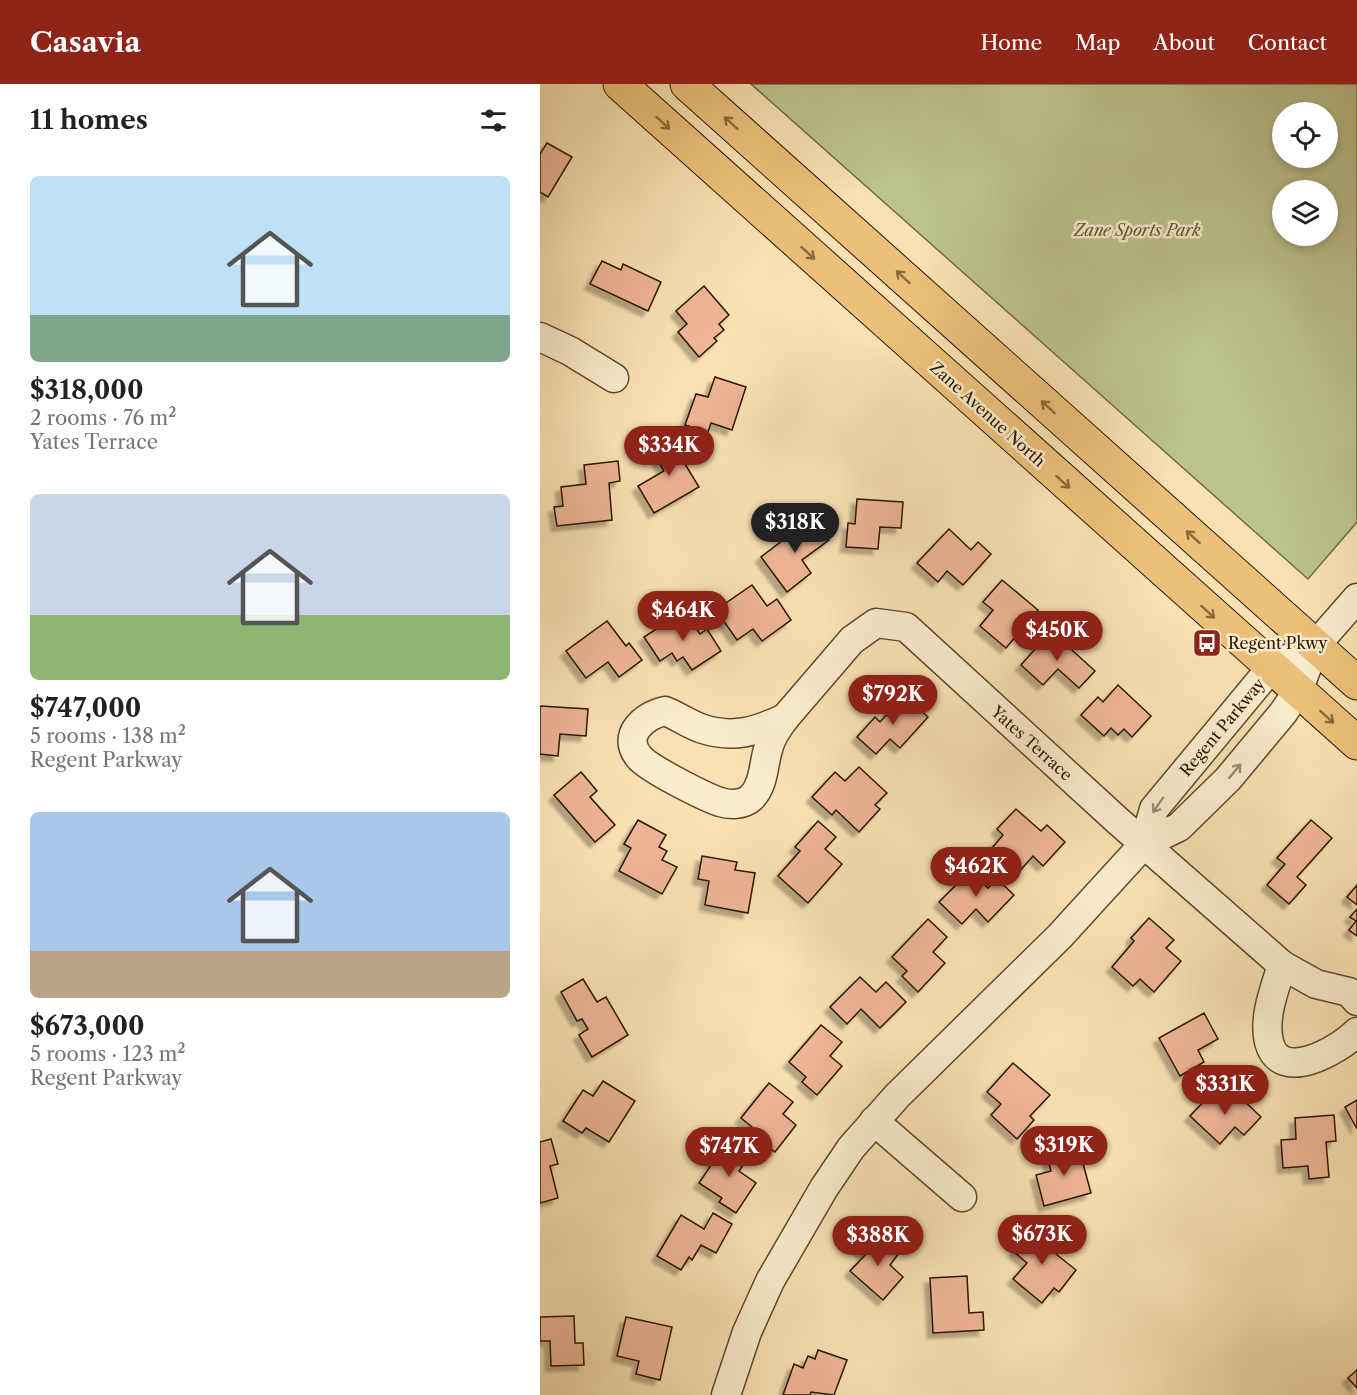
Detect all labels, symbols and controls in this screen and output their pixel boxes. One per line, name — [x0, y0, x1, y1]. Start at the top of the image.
text: Casavia — [30, 25, 141, 59]
text: Home — [981, 30, 1042, 55]
text: Map — [1075, 30, 1120, 55]
text: About — [1153, 30, 1215, 55]
text: Contact — [1248, 30, 1327, 55]
map controls — [1272, 102, 1338, 246]
button: locate — [1272, 102, 1338, 168]
text: 11 homes — [30, 104, 148, 136]
icon: filters — [477, 104, 510, 137]
one-way arrow — [655, 116, 670, 130]
one-way arrow — [724, 116, 739, 130]
button: layers — [1272, 180, 1338, 246]
icon: home — [216, 215, 324, 323]
park label: Zane Sports Park — [1072, 220, 1201, 240]
one-way arrow — [800, 246, 815, 260]
one-way arrow — [895, 270, 910, 284]
street label: Zane Avenue North — [926, 357, 1050, 471]
text: $318,000 — [30, 374, 143, 406]
one-way arrow — [1040, 400, 1055, 414]
text: 2 rooms · 76 m² — [30, 406, 176, 430]
pin: $334K — [627, 426, 711, 477]
text: Yates Terrace — [30, 430, 158, 454]
text: $334K — [638, 433, 700, 457]
one-way arrow — [1055, 475, 1070, 489]
pin: $318K — [753, 503, 837, 554]
text: $318K — [765, 510, 825, 534]
one-way arrow — [1185, 530, 1200, 544]
icon: home — [216, 533, 324, 641]
pin: $464K — [641, 591, 725, 642]
text: $464K — [652, 598, 714, 622]
one-way arrow — [1200, 605, 1215, 619]
pin: $450K — [1015, 611, 1099, 662]
text: $450K — [1026, 618, 1088, 642]
bus stop icon: Regent Pkwy — [1191, 627, 1223, 659]
place label: Regent Pkwy — [1228, 633, 1329, 653]
street label: Regent Parkway — [1175, 673, 1270, 780]
pin: $792K — [851, 675, 935, 726]
text: $792K — [862, 682, 924, 706]
text: $747,000 — [30, 692, 141, 724]
street label: Yates Terrace — [987, 701, 1077, 785]
one-way arrow — [1320, 710, 1335, 724]
text: 5 rooms · 138 m² — [30, 724, 186, 748]
text: Regent Parkway — [30, 748, 182, 772]
one-way arrow — [1228, 764, 1242, 779]
one-way arrow — [1152, 796, 1164, 812]
pin: $462K — [934, 847, 1018, 898]
icon: home — [216, 851, 324, 959]
text: $462K — [945, 854, 1007, 878]
text: $673,000 — [30, 1010, 145, 1042]
text: 5 rooms · 123 m² — [30, 1042, 186, 1066]
pin: $331K — [1183, 1065, 1267, 1116]
text: Regent Parkway — [30, 1066, 182, 1090]
text: $331K — [1196, 1072, 1254, 1096]
pin: $319K — [1022, 1126, 1106, 1177]
pin: $747K — [687, 1127, 771, 1178]
text: $319K — [1034, 1133, 1094, 1157]
text: $747K — [699, 1134, 759, 1158]
pin: $673K — [1000, 1215, 1084, 1266]
pin: $388K — [836, 1216, 920, 1267]
text: $673K — [1012, 1222, 1072, 1246]
text: $388K — [846, 1223, 910, 1247]

